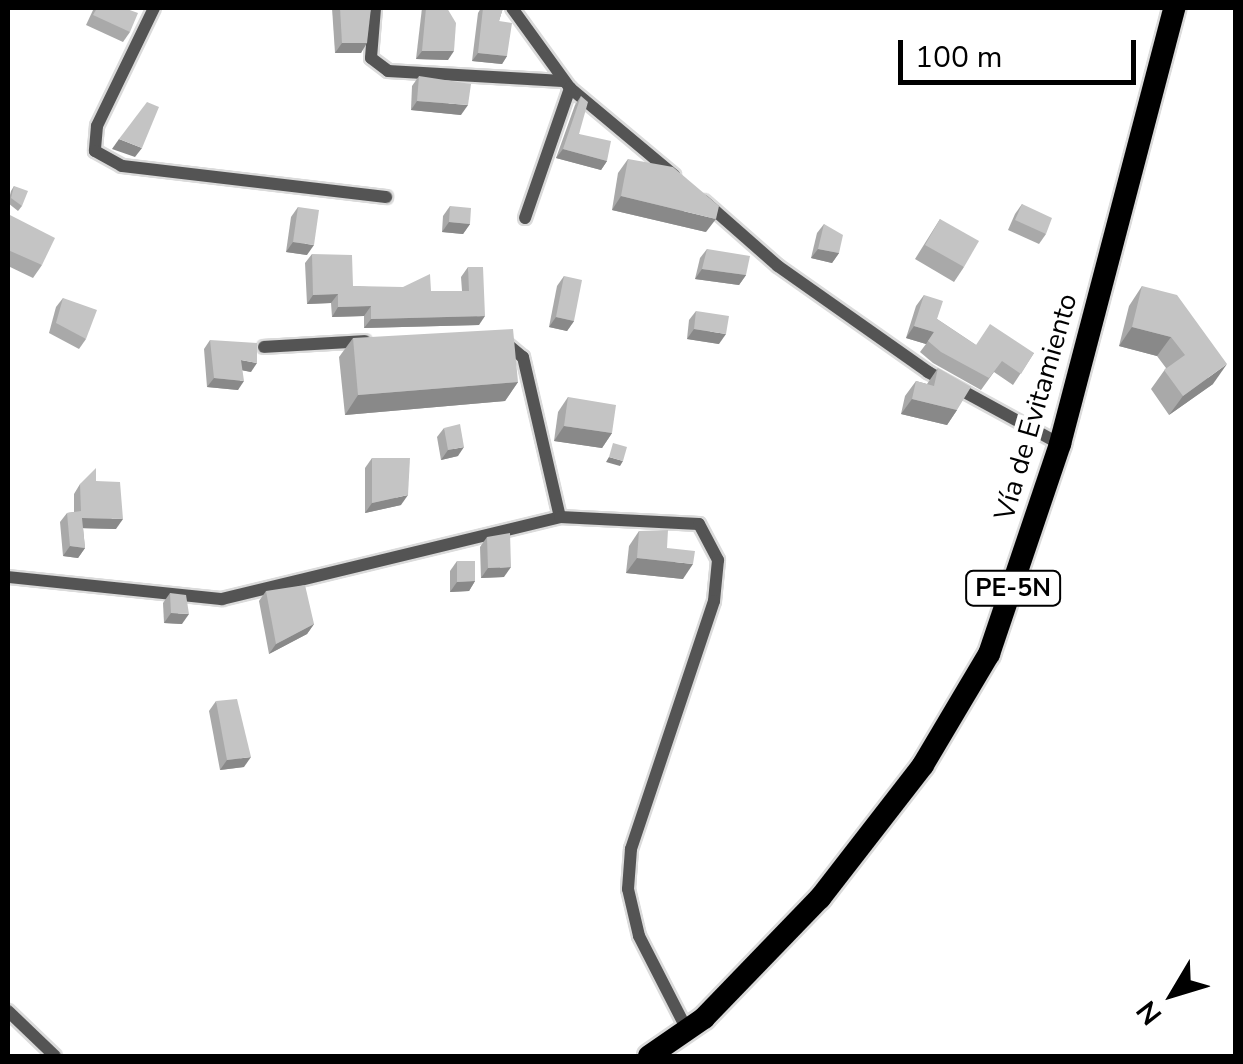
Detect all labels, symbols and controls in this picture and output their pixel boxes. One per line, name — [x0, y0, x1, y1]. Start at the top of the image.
scale bar — [903, 20, 1140, 82]
text: 100 m — [915, 37, 1002, 78]
street label: Vía de Evitamiento — [988, 290, 1084, 524]
road number: PE-5N — [963, 568, 1063, 608]
north arrow — [1123, 944, 1223, 1044]
text: N — [1128, 993, 1171, 1032]

